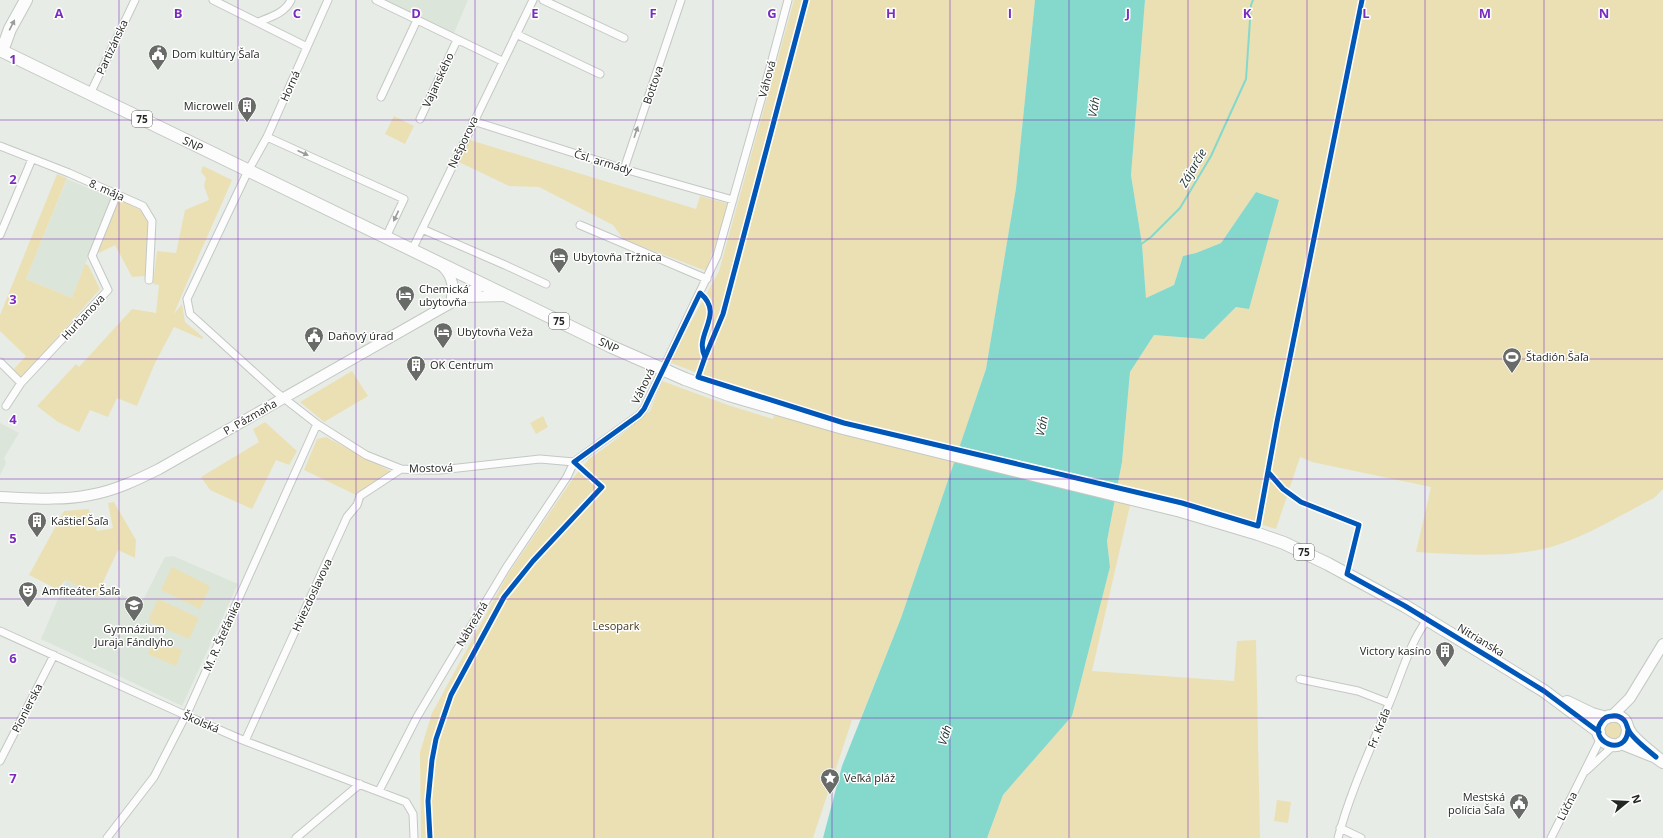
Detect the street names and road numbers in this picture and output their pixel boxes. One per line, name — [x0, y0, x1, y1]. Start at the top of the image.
street label: Partizánska — [92, 17, 131, 77]
street label: Vajanského — [418, 50, 457, 110]
street label: Váhová — [754, 59, 779, 99]
street label: Bottova — [639, 64, 666, 106]
street label: Horná — [276, 68, 303, 104]
road number: 75 — [132, 111, 152, 127]
street label: Nešporova — [444, 113, 481, 170]
street label: SNP — [181, 132, 206, 155]
street label: Čsl. armády — [572, 146, 634, 178]
street label: 8. mája — [87, 175, 127, 204]
street label: Hurbanova — [58, 291, 108, 343]
road number: 75 — [549, 313, 569, 329]
street label: SNP — [597, 333, 622, 356]
street label: Váhová — [628, 366, 658, 406]
street label: P. Pázmaňa — [220, 395, 279, 438]
street label: Mostová — [409, 460, 453, 475]
road number: 75 — [1294, 544, 1314, 560]
street label: Hviezdoslavova — [288, 556, 335, 634]
street label: M. R. Štefánika — [199, 598, 244, 673]
street label: Nábrežná — [452, 599, 491, 649]
street label: Nitrianska — [1455, 620, 1508, 659]
street label: Pionierska — [8, 681, 45, 735]
street label: Fr. Kráľa — [1364, 705, 1393, 750]
street label: Školská — [181, 707, 222, 736]
street label: Lúčna — [1553, 789, 1580, 823]

